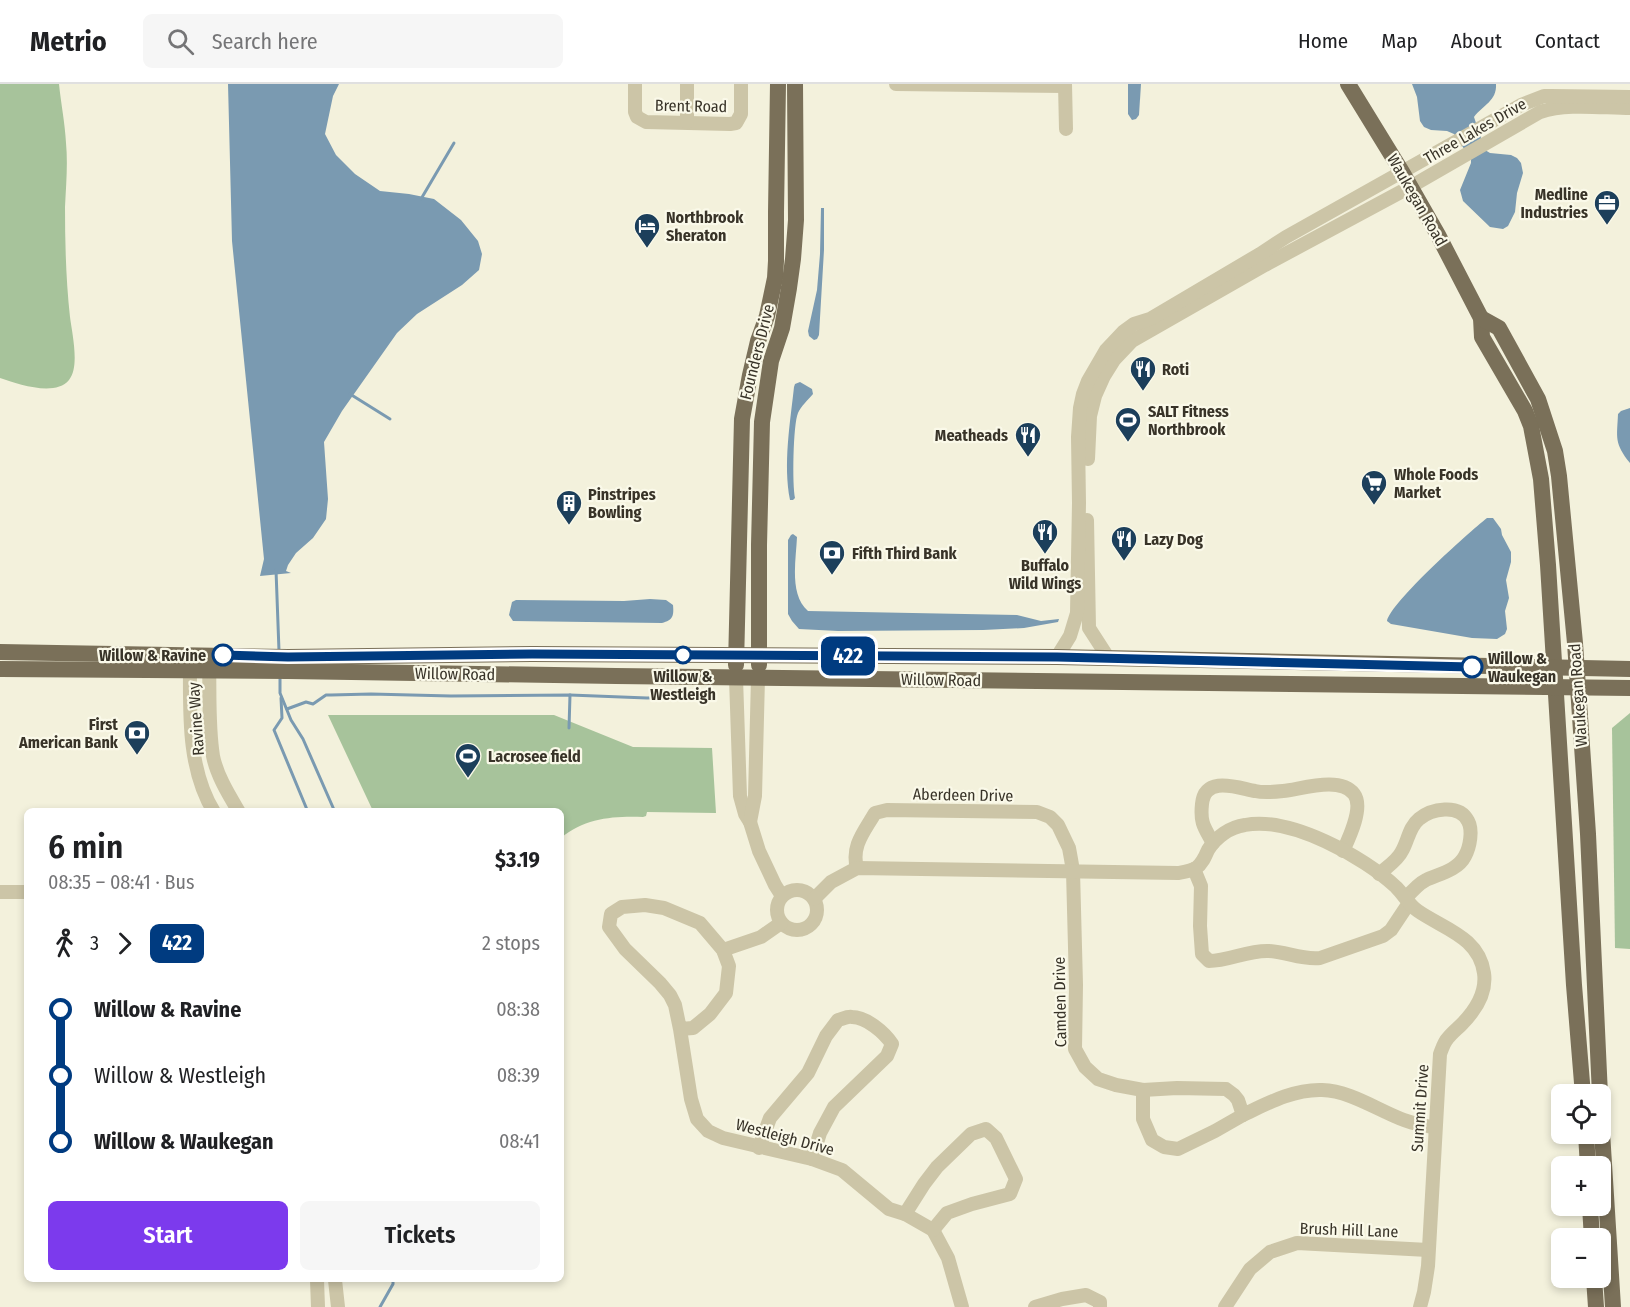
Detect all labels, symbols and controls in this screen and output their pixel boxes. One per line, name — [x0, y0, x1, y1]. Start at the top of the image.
search box — [143, 14, 563, 68]
text: Metrio — [30, 25, 107, 58]
icon: search — [164, 25, 197, 58]
text: Search here — [212, 28, 318, 55]
text: Home — [1298, 28, 1348, 54]
text: Map — [1381, 28, 1418, 54]
text: About — [1451, 28, 1502, 54]
text: Contact — [1535, 28, 1600, 54]
street label: Three Lakes Drive — [1420, 94, 1530, 168]
street label: Brent Road — [655, 96, 727, 116]
street label: Waukegan Road — [1383, 150, 1451, 250]
place label: Medline Industries — [1521, 185, 1588, 222]
office icon: Medline Industries — [1592, 188, 1622, 226]
place label: Northbrook Sheraton — [666, 208, 744, 245]
hotel icon: Northbrook Sheraton — [632, 211, 662, 249]
street label: Founders Drive — [736, 302, 778, 402]
restaurant icon: Roti — [1128, 354, 1158, 392]
place label: Roti — [1162, 360, 1189, 379]
place label: SALT Fitness Northbrook — [1148, 402, 1229, 439]
sports icon: SALT Fitness Northbrook — [1113, 405, 1143, 443]
restaurant icon: Meatheads — [1013, 420, 1043, 458]
place label: Meatheads — [935, 426, 1008, 445]
place label: Whole Foods Market — [1394, 465, 1478, 502]
supermarket icon: Whole Foods Market — [1359, 468, 1389, 506]
place label: Pinstripes Bowling — [588, 485, 656, 522]
building icon: Pinstripes Bowling — [554, 488, 584, 526]
restaurant icon: Buffalo Wild Wings — [1030, 517, 1060, 555]
restaurant icon: Lazy Dog — [1109, 524, 1139, 562]
place label: Lazy Dog — [1144, 530, 1203, 549]
bank icon: Fifth Third Bank — [817, 538, 847, 576]
place label: Fifth Third Bank — [852, 544, 958, 563]
place label: Buffalo Wild Wings — [1009, 556, 1081, 593]
line badge: 422 — [814, 636, 882, 676]
text: 422 — [833, 643, 863, 669]
street label: Waukegan Road — [1565, 643, 1591, 747]
marker: Willow & Ravine — [212, 644, 234, 666]
place label: Willow & Ravine — [99, 646, 206, 665]
marker: Willow & Westleigh — [674, 646, 692, 664]
place label: Willow & Waukegan — [1488, 649, 1556, 686]
marker: Willow & Waukegan — [1461, 656, 1483, 678]
street label: Willow Road — [415, 664, 495, 684]
place label: Willow & Westleigh — [650, 667, 716, 704]
street label: Willow Road — [901, 670, 981, 690]
street label: Ravine Way — [184, 681, 208, 756]
place label: First American Bank — [18, 715, 119, 752]
bank icon: First American Bank — [122, 718, 152, 756]
sports icon: Lacrosee field — [453, 741, 483, 779]
place label: Lacrosee field — [488, 747, 581, 766]
street label: Aberdeen Drive — [913, 785, 1013, 805]
text: 6 min — [48, 827, 123, 867]
text: $3.19 — [495, 846, 540, 873]
text: 08:35 – 08:41 · Bus — [48, 870, 194, 894]
icon: walk — [48, 927, 81, 960]
icon: forward — [108, 927, 141, 960]
text: 422 — [162, 930, 192, 956]
text: 3 — [90, 931, 99, 955]
text: 2 stops — [482, 931, 540, 955]
street label: Camden Drive — [1050, 956, 1070, 1047]
text: Willow & Ravine — [94, 996, 241, 1023]
text: 08:38 — [496, 997, 540, 1021]
text: Willow & Westleigh — [94, 1062, 266, 1089]
text: 08:39 — [497, 1063, 540, 1087]
street label: Summit Drive — [1407, 1063, 1433, 1152]
map controls — [1551, 1084, 1611, 1288]
button: locate — [1551, 1084, 1611, 1144]
street label: Westleigh Drive — [734, 1115, 836, 1159]
text: Willow & Waukegan — [94, 1128, 273, 1155]
text: 08:41 — [499, 1129, 540, 1153]
button: + — [1551, 1156, 1611, 1216]
button: Start — [48, 1201, 288, 1270]
button: Tickets — [300, 1201, 540, 1270]
street label: Brush Hill Lane — [1299, 1219, 1399, 1241]
button: − — [1551, 1228, 1611, 1288]

